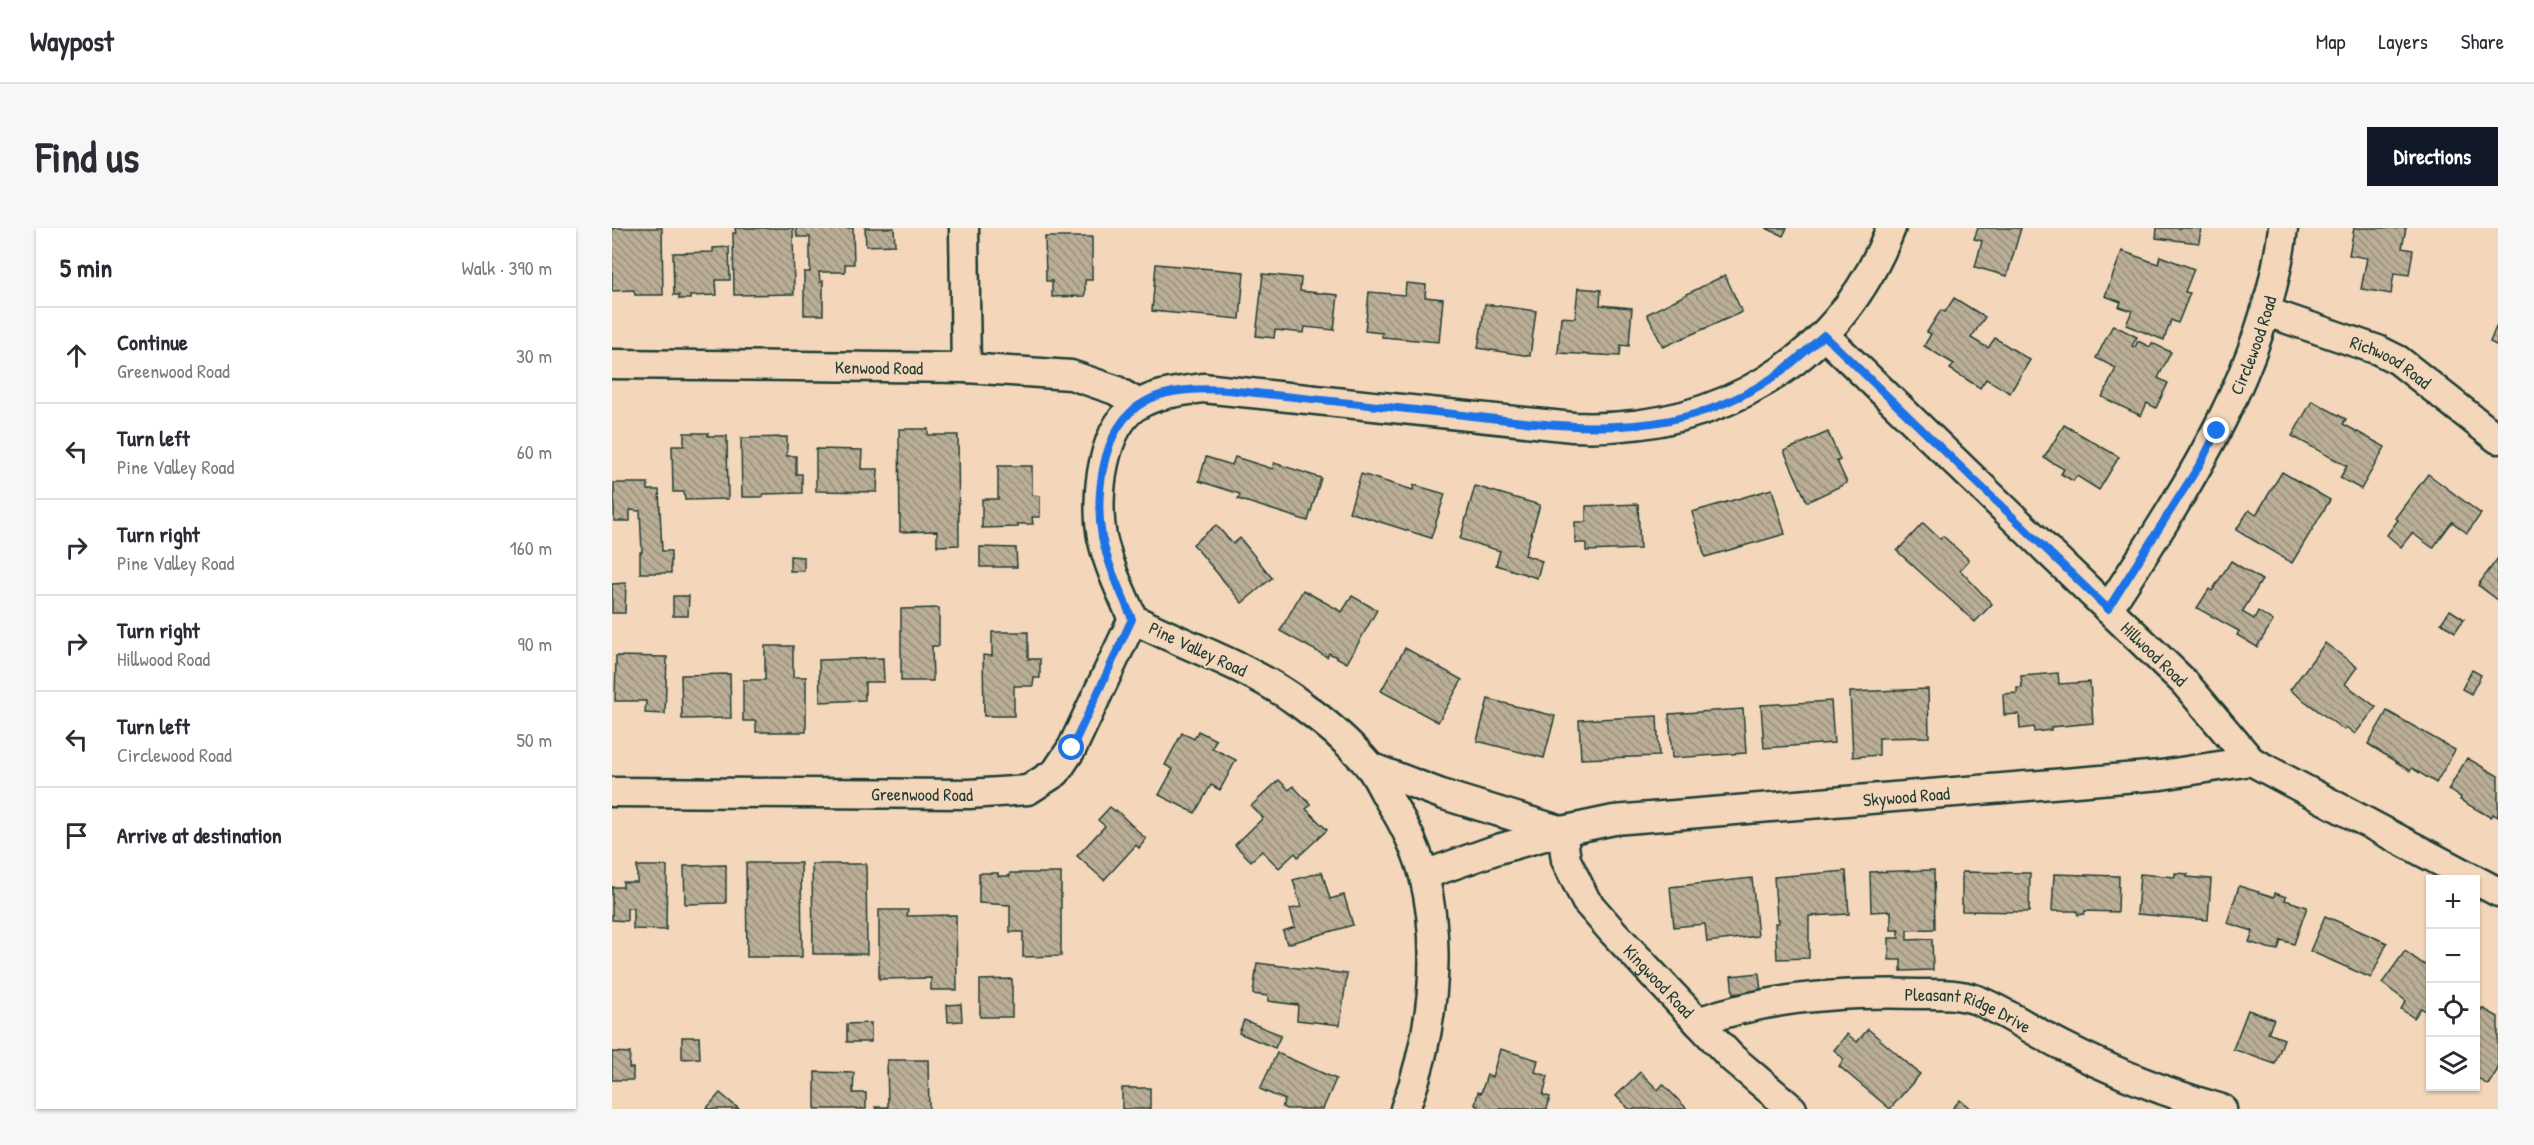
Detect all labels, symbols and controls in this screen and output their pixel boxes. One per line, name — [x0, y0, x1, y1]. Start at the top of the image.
text: Waypost — [30, 22, 114, 60]
text: Map — [2316, 27, 2345, 56]
text: Layers — [2378, 27, 2428, 56]
text: Share — [2461, 27, 2504, 56]
button: Directions — [2367, 127, 2498, 186]
text: Find us — [36, 128, 139, 185]
text: 5 min — [60, 250, 112, 285]
text: Walk · 390 m — [462, 254, 552, 281]
street label: Circlewood Road — [2223, 293, 2282, 398]
text: Continue — [117, 327, 188, 357]
street label: Richwood Road — [2347, 329, 2437, 394]
icon: ahead — [60, 339, 93, 372]
text: 30 m — [516, 342, 552, 369]
street label: Kenwood Road — [835, 354, 923, 380]
text: Greenwood Road — [117, 357, 230, 384]
route end — [2203, 417, 2229, 443]
text: Turn left — [117, 423, 190, 453]
icon: left — [60, 435, 93, 468]
text: 60 m — [517, 438, 552, 465]
text: Pine Valley Road — [117, 453, 234, 480]
text: Turn right — [117, 519, 200, 549]
icon: right — [60, 531, 93, 564]
text: 160 m — [510, 534, 552, 561]
text: Pine Valley Road — [117, 549, 234, 576]
text: Turn right — [117, 615, 200, 645]
street label: Pine Valley Road — [1145, 615, 1251, 683]
street label: Hillwood Road — [2116, 615, 2193, 692]
icon: right — [60, 627, 93, 660]
text: 90 m — [518, 630, 552, 657]
text: Hillwood Road — [117, 645, 210, 672]
text: Turn left — [117, 711, 190, 741]
icon: left — [60, 723, 93, 756]
text: 50 m — [516, 726, 552, 753]
route start — [1058, 734, 1084, 760]
text: Circlewood Road — [117, 741, 232, 768]
street label: Skywood Road — [1862, 780, 1951, 812]
street label: Greenwood Road — [871, 781, 974, 807]
icon: arrive — [60, 819, 93, 852]
text: Arrive at destination — [117, 820, 282, 850]
map controls — [2426, 875, 2480, 1091]
button: + — [2426, 875, 2480, 929]
button: − — [2426, 929, 2480, 983]
street label: Kingwood Road — [1618, 938, 1700, 1023]
street label: Pleasant Ridge Drive — [1904, 981, 2036, 1039]
button: locate — [2426, 983, 2480, 1037]
button: layers — [2426, 1037, 2480, 1091]

